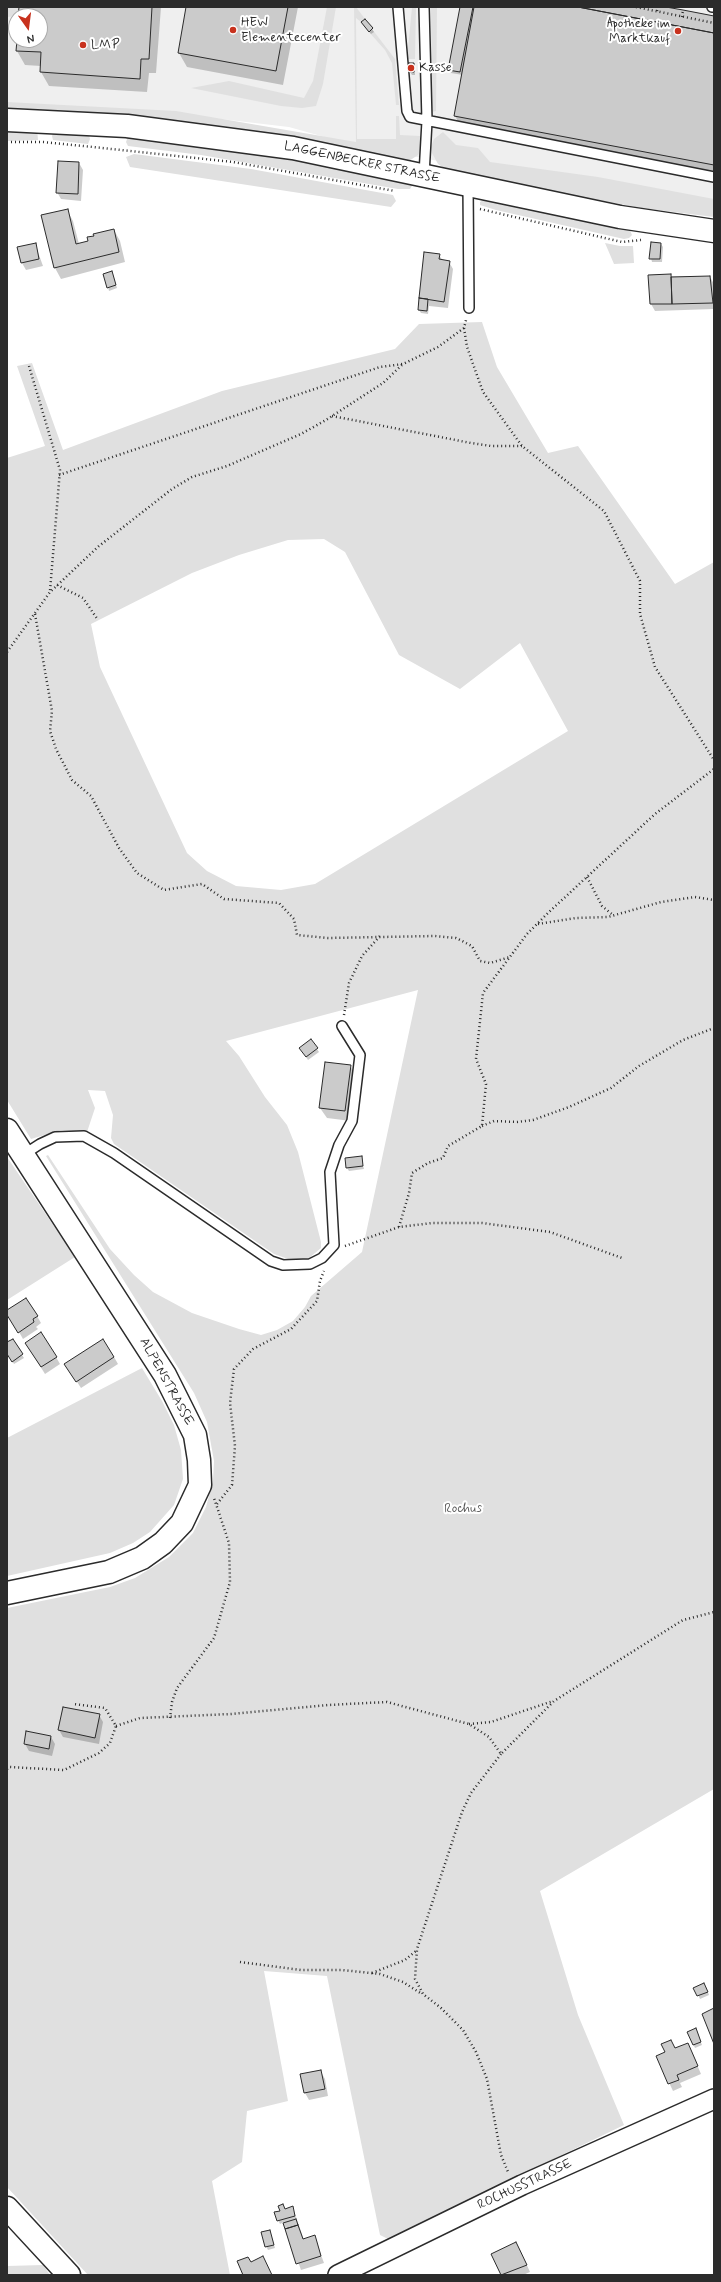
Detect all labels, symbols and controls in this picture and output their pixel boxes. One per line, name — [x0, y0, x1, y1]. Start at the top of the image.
north arrow — [8, 8, 48, 48]
place label: HEW Elementecenter — [241, 15, 341, 46]
place label: Apotheke im Marktkauf — [607, 16, 670, 47]
marker: HEW Elementecenter — [228, 25, 238, 35]
marker: Apotheke im Marktkauf — [673, 26, 683, 36]
text: N — [25, 31, 36, 46]
place label: LMP — [91, 37, 120, 53]
marker: LMP — [78, 40, 88, 50]
place label: Kasse — [419, 60, 452, 76]
marker: Kasse — [406, 63, 416, 73]
street label: LAGGENBECKER STRASSE — [283, 139, 441, 187]
street label: ALPENSTRASSE — [135, 1335, 197, 1429]
park label: Rochus — [444, 1501, 482, 1517]
street label: ROCHUSSTRASSE — [475, 2156, 575, 2214]

